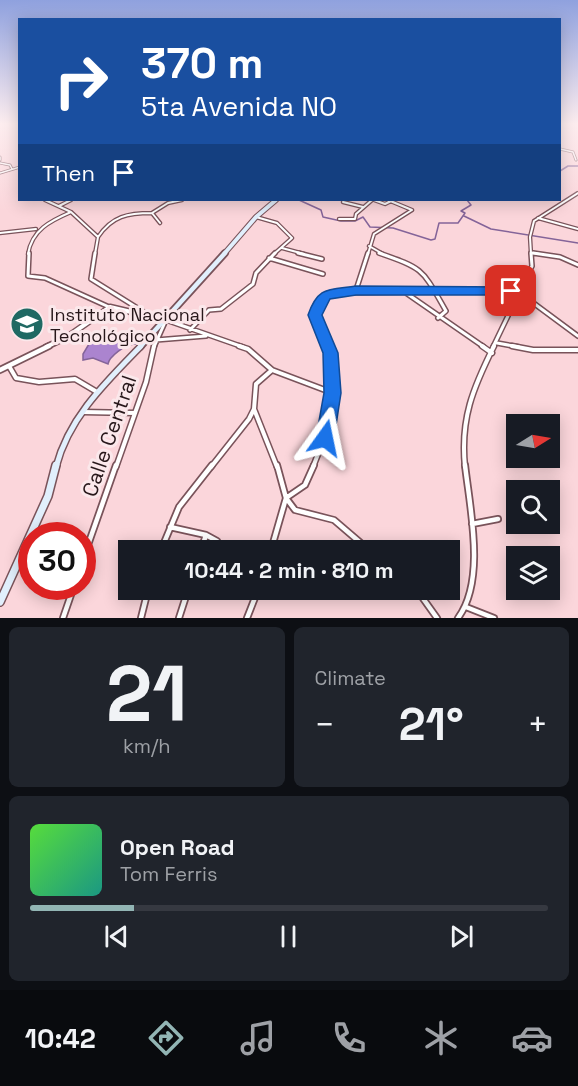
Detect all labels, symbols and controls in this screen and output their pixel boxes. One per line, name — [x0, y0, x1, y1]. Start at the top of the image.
text: 370 m — [141, 37, 263, 90]
icon: right — [42, 42, 120, 120]
text: 5ta Avenida NO — [141, 89, 337, 124]
icon: arrive — [107, 156, 140, 189]
text: Then — [42, 159, 95, 187]
pin — [485, 265, 536, 316]
icon: arrive — [494, 274, 527, 307]
place label: Instituto Nacional Tecnológico — [50, 303, 205, 347]
school or university icon: Instituto Nacional Tecnológico — [9, 306, 45, 342]
street label: Calle Central — [76, 372, 142, 500]
position arrow — [293, 406, 357, 470]
north arrow — [506, 414, 560, 468]
map controls — [506, 414, 560, 600]
button: search — [506, 480, 560, 534]
speed limit sign: 30 — [18, 522, 96, 600]
button: layers — [506, 546, 560, 600]
text: 10:44 · 2 min · 810 m — [184, 556, 394, 584]
text: 21 — [106, 644, 188, 744]
text: Climate — [315, 665, 386, 691]
text: 21° — [399, 696, 464, 753]
text: − — [315, 704, 335, 746]
text: + — [528, 704, 548, 746]
text: km/h — [123, 733, 171, 759]
text: Open Road — [120, 833, 235, 861]
text: Tom Ferris — [120, 861, 218, 887]
icon: previous — [100, 920, 133, 953]
icon: pause — [272, 920, 305, 953]
icon: next — [445, 920, 478, 953]
icon: directions — [145, 1017, 187, 1059]
icon: music — [237, 1017, 279, 1059]
icon: phone — [328, 1017, 370, 1059]
icon: climate — [420, 1017, 462, 1059]
icon: car — [511, 1017, 553, 1059]
text: 10:42 — [25, 1021, 96, 1056]

